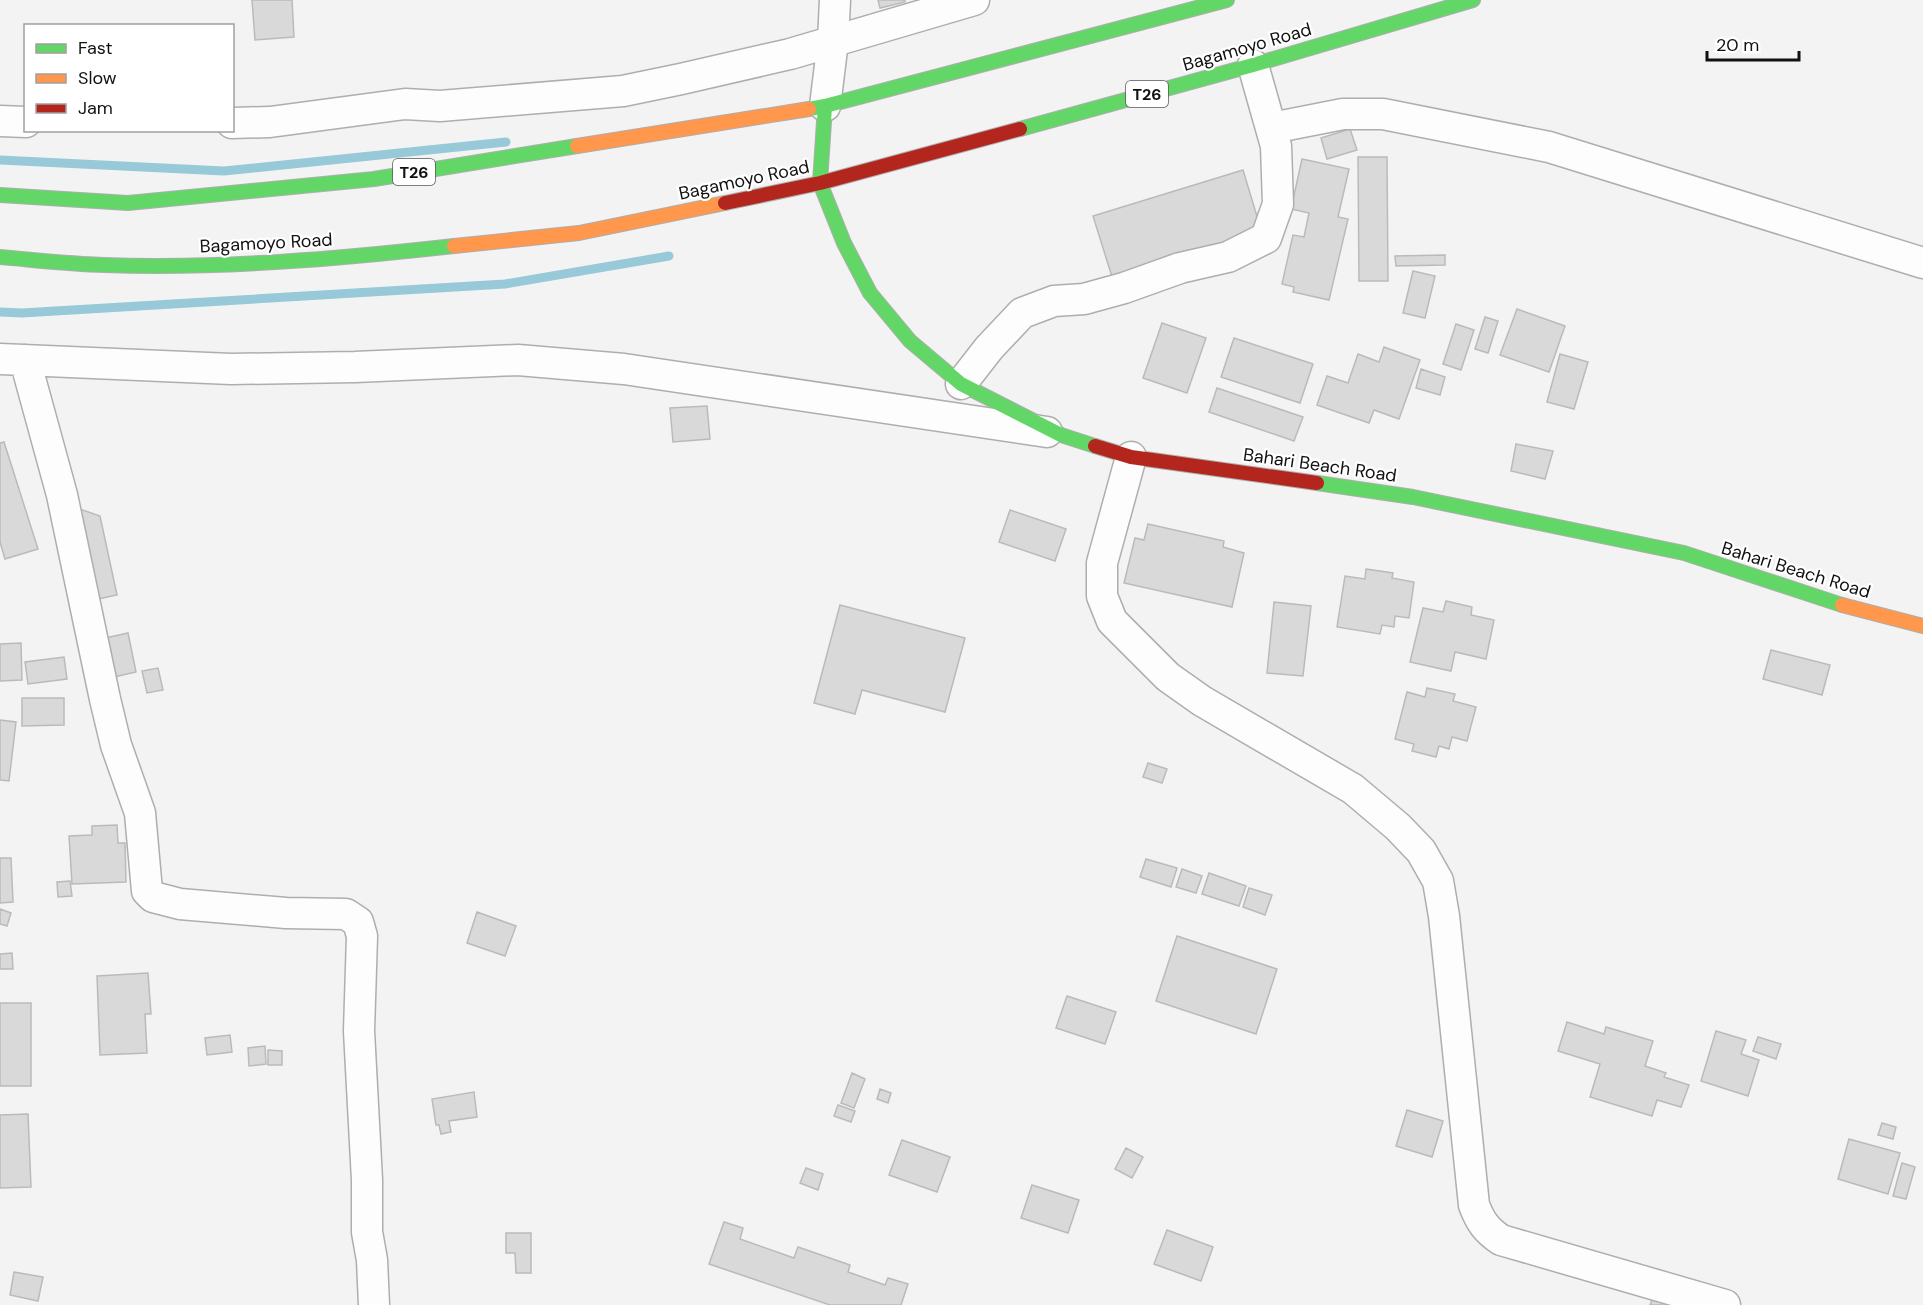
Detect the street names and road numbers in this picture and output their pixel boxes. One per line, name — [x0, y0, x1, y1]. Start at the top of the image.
street label: Bagamoyo Road — [1180, 17, 1314, 77]
road number: T26 — [1126, 81, 1168, 107]
street label: Bagamoyo Road — [676, 154, 812, 206]
road number: T26 — [393, 159, 435, 185]
street label: Bagamoyo Road — [199, 228, 333, 258]
street label: Bahari Beach Road — [1242, 442, 1398, 488]
street label: Bahari Beach Road — [1718, 536, 1874, 604]

